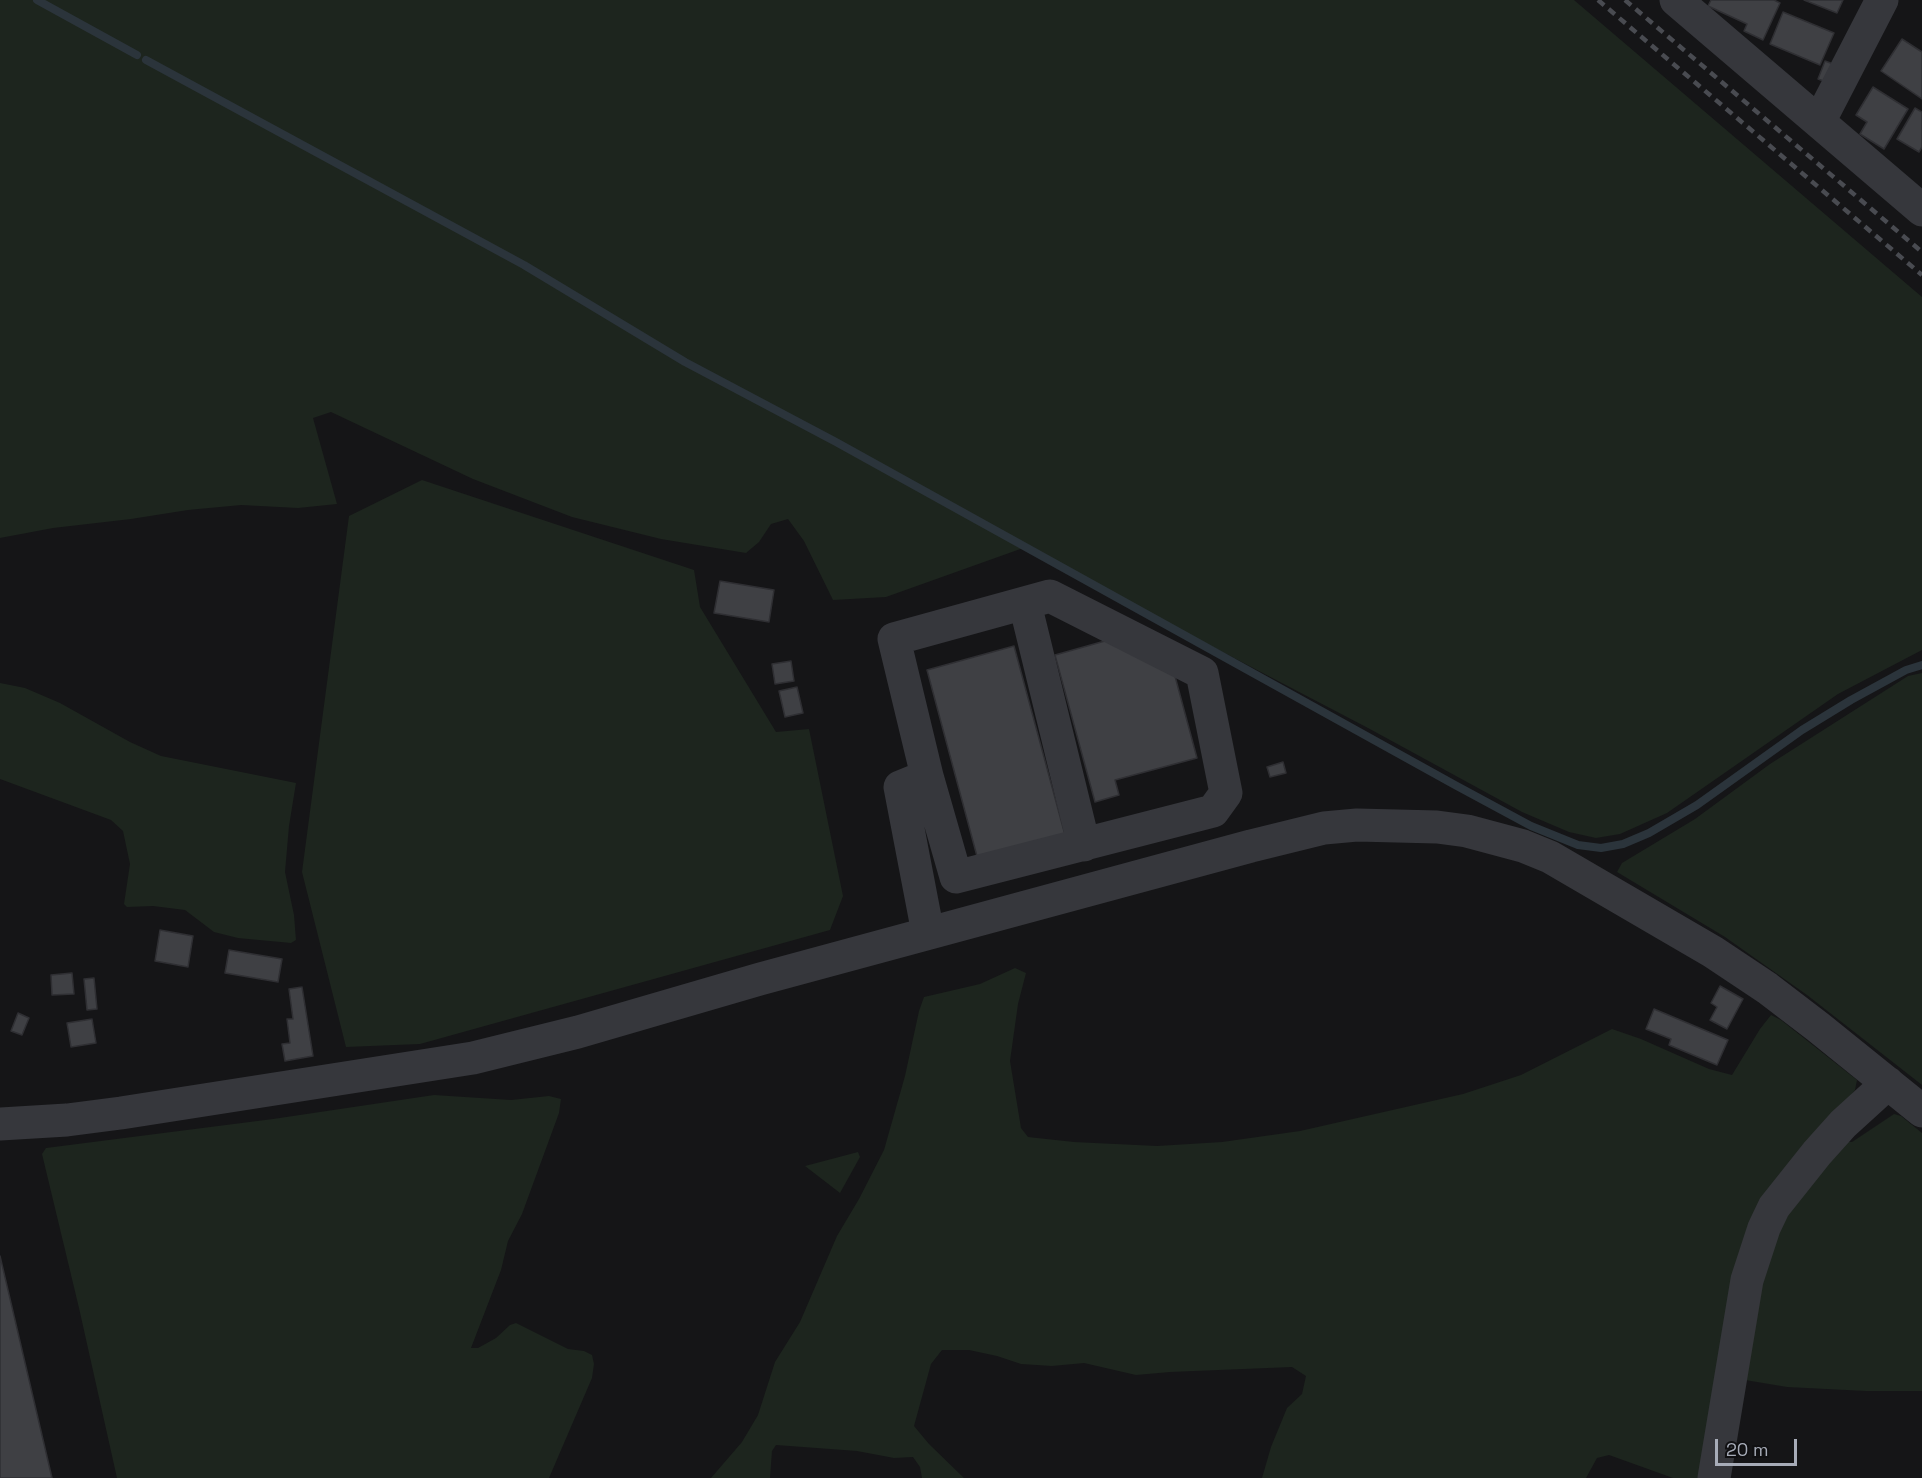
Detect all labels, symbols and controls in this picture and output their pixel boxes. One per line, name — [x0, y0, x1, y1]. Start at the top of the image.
scale bar — [1718, 1427, 1800, 1465]
text: 20 m — [1726, 1438, 1769, 1461]

